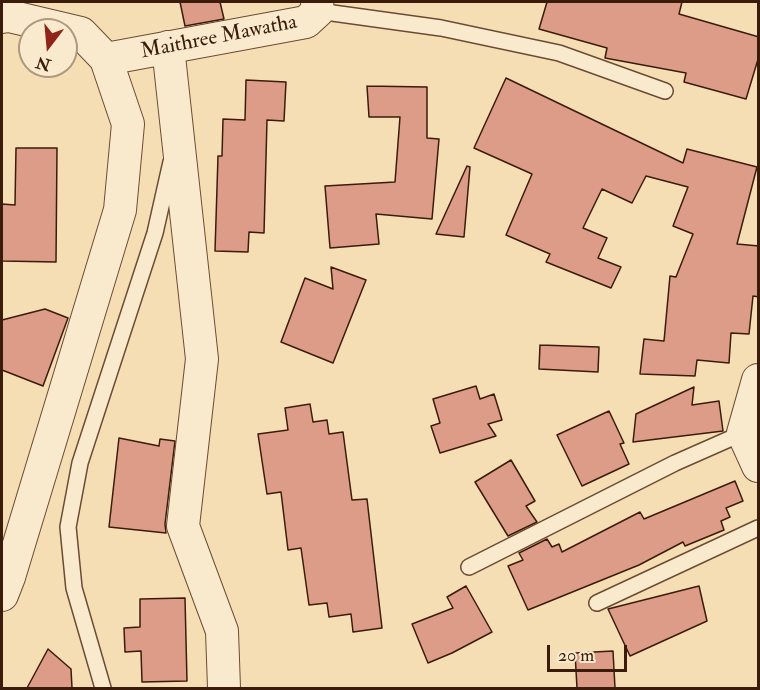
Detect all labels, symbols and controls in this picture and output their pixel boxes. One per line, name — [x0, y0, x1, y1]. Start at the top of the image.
street label: Maithree Mawatha — [139, 11, 299, 65]
north arrow — [18, 18, 78, 78]
text: N — [34, 52, 53, 75]
scale bar — [550, 633, 630, 671]
text: 20 m — [558, 644, 594, 667]

